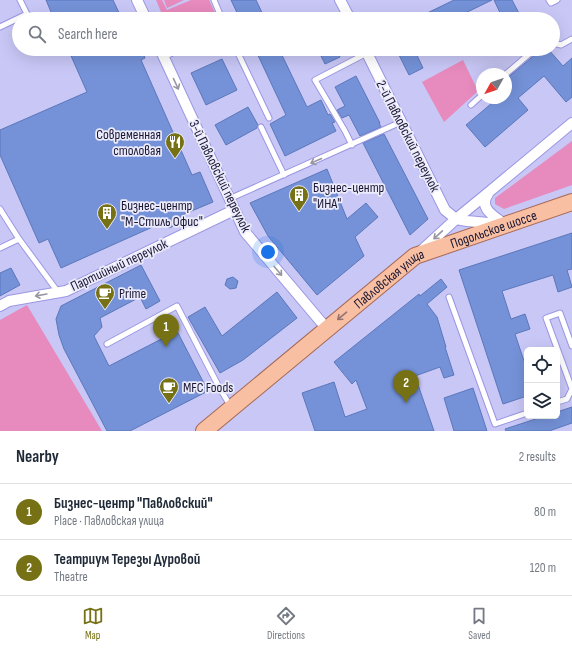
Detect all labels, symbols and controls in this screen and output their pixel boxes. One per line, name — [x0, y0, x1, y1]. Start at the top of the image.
search box — [12, 12, 560, 56]
icon: search — [26, 23, 48, 45]
text: Search here — [58, 25, 118, 44]
north arrow — [476, 68, 512, 104]
street label: 2-й Павловский переулок — [372, 77, 444, 195]
one-way arrow — [173, 78, 180, 90]
street label: 3-й Павловский переулок — [185, 117, 255, 236]
place label: Современная столовая — [96, 126, 161, 159]
restaurant icon: Современная столовая — [164, 131, 186, 159]
one-way arrow — [311, 157, 323, 165]
place label: Бизнес-центр "ИНА" — [313, 179, 385, 212]
building icon: Бизнес-центр "ИНА" — [288, 184, 310, 212]
place label: Бизнес-центр "М-Стиль Офис" — [121, 197, 203, 230]
building icon: Бизнес-центр "М-Стиль Офис" — [96, 202, 118, 230]
street label: Подольское шоссе — [448, 206, 539, 252]
one-way arrow — [433, 230, 443, 240]
street label: Партийный переулок — [68, 235, 171, 295]
your location — [258, 242, 278, 262]
street label: Павловская улица — [350, 245, 426, 312]
one-way arrow — [273, 266, 282, 276]
cafe icon: Prime — [94, 282, 116, 310]
place label: Prime — [119, 285, 146, 302]
one-way arrow — [35, 291, 48, 299]
one-way arrow — [337, 312, 348, 321]
pin: 1 — [153, 314, 179, 347]
map controls — [524, 347, 560, 419]
button: locate — [524, 347, 560, 383]
pin: 2 — [393, 370, 419, 403]
cafe icon: MFC Foods — [158, 376, 180, 404]
place label: MFC Foods — [183, 379, 233, 396]
button: layers — [524, 383, 560, 419]
text: Nearby — [16, 447, 59, 467]
text: 2 results — [519, 449, 556, 465]
text: Бизнес-центр "Павловский" — [54, 494, 213, 513]
text: 1 — [26, 504, 32, 520]
text: 80 m — [534, 504, 556, 520]
text: Place · Павловская улица — [54, 513, 164, 529]
text: Театриум Терезы Дуровой — [54, 550, 200, 569]
text: 2 — [26, 560, 32, 576]
text: 120 m — [530, 560, 556, 576]
text: Theatre — [54, 569, 88, 585]
tab: Map — [82, 605, 104, 642]
tab: Directions — [267, 605, 305, 642]
tab: Saved — [468, 605, 490, 642]

